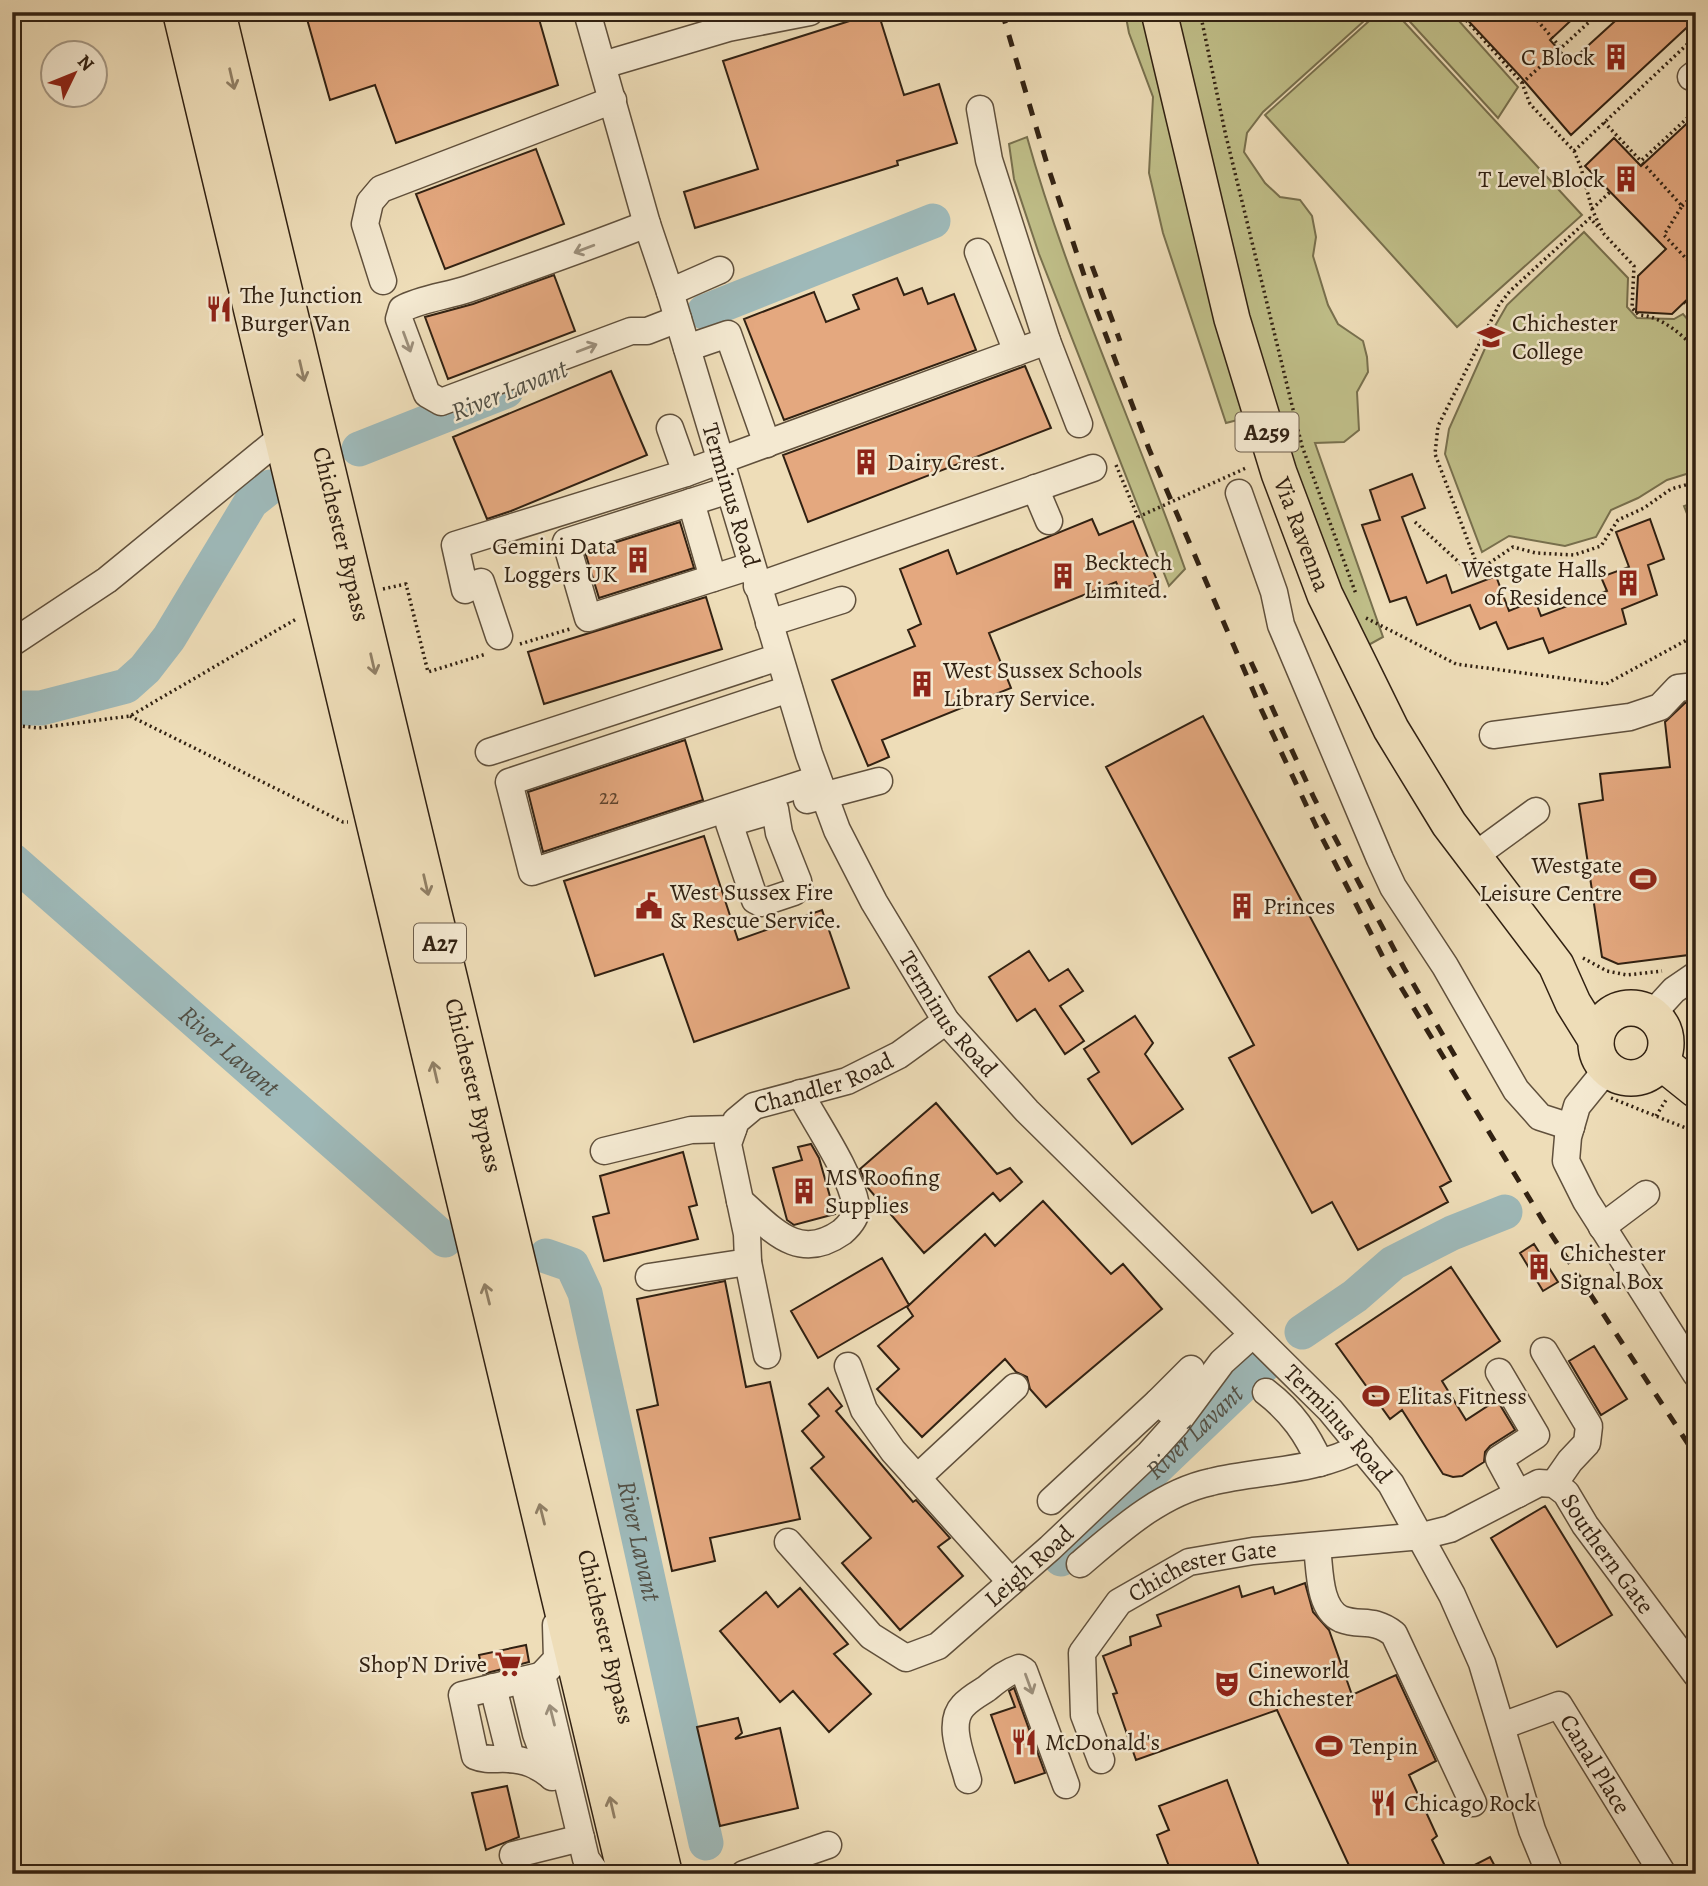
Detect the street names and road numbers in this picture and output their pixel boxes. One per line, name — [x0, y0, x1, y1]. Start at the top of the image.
road number: A259 — [1236, 412, 1298, 452]
street label: Terminus Road — [694, 419, 768, 571]
street label: Chichester Bypass — [305, 444, 378, 625]
street label: Via Ravenna — [1266, 472, 1338, 597]
road number: A27 — [414, 924, 466, 962]
street label: Terminus Road — [891, 945, 1005, 1084]
street label: Chichester Bypass — [437, 995, 510, 1176]
street label: Chandler Road — [750, 1044, 899, 1121]
street label: Terminus Road — [1277, 1357, 1400, 1490]
street label: Southern Gate — [1554, 1487, 1662, 1620]
street label: Leigh Road — [977, 1518, 1081, 1614]
street label: Chichester Gate — [1122, 1533, 1278, 1610]
street label: Chichester Bypass — [570, 1546, 642, 1727]
street label: Canal Place — [1552, 1708, 1638, 1820]

